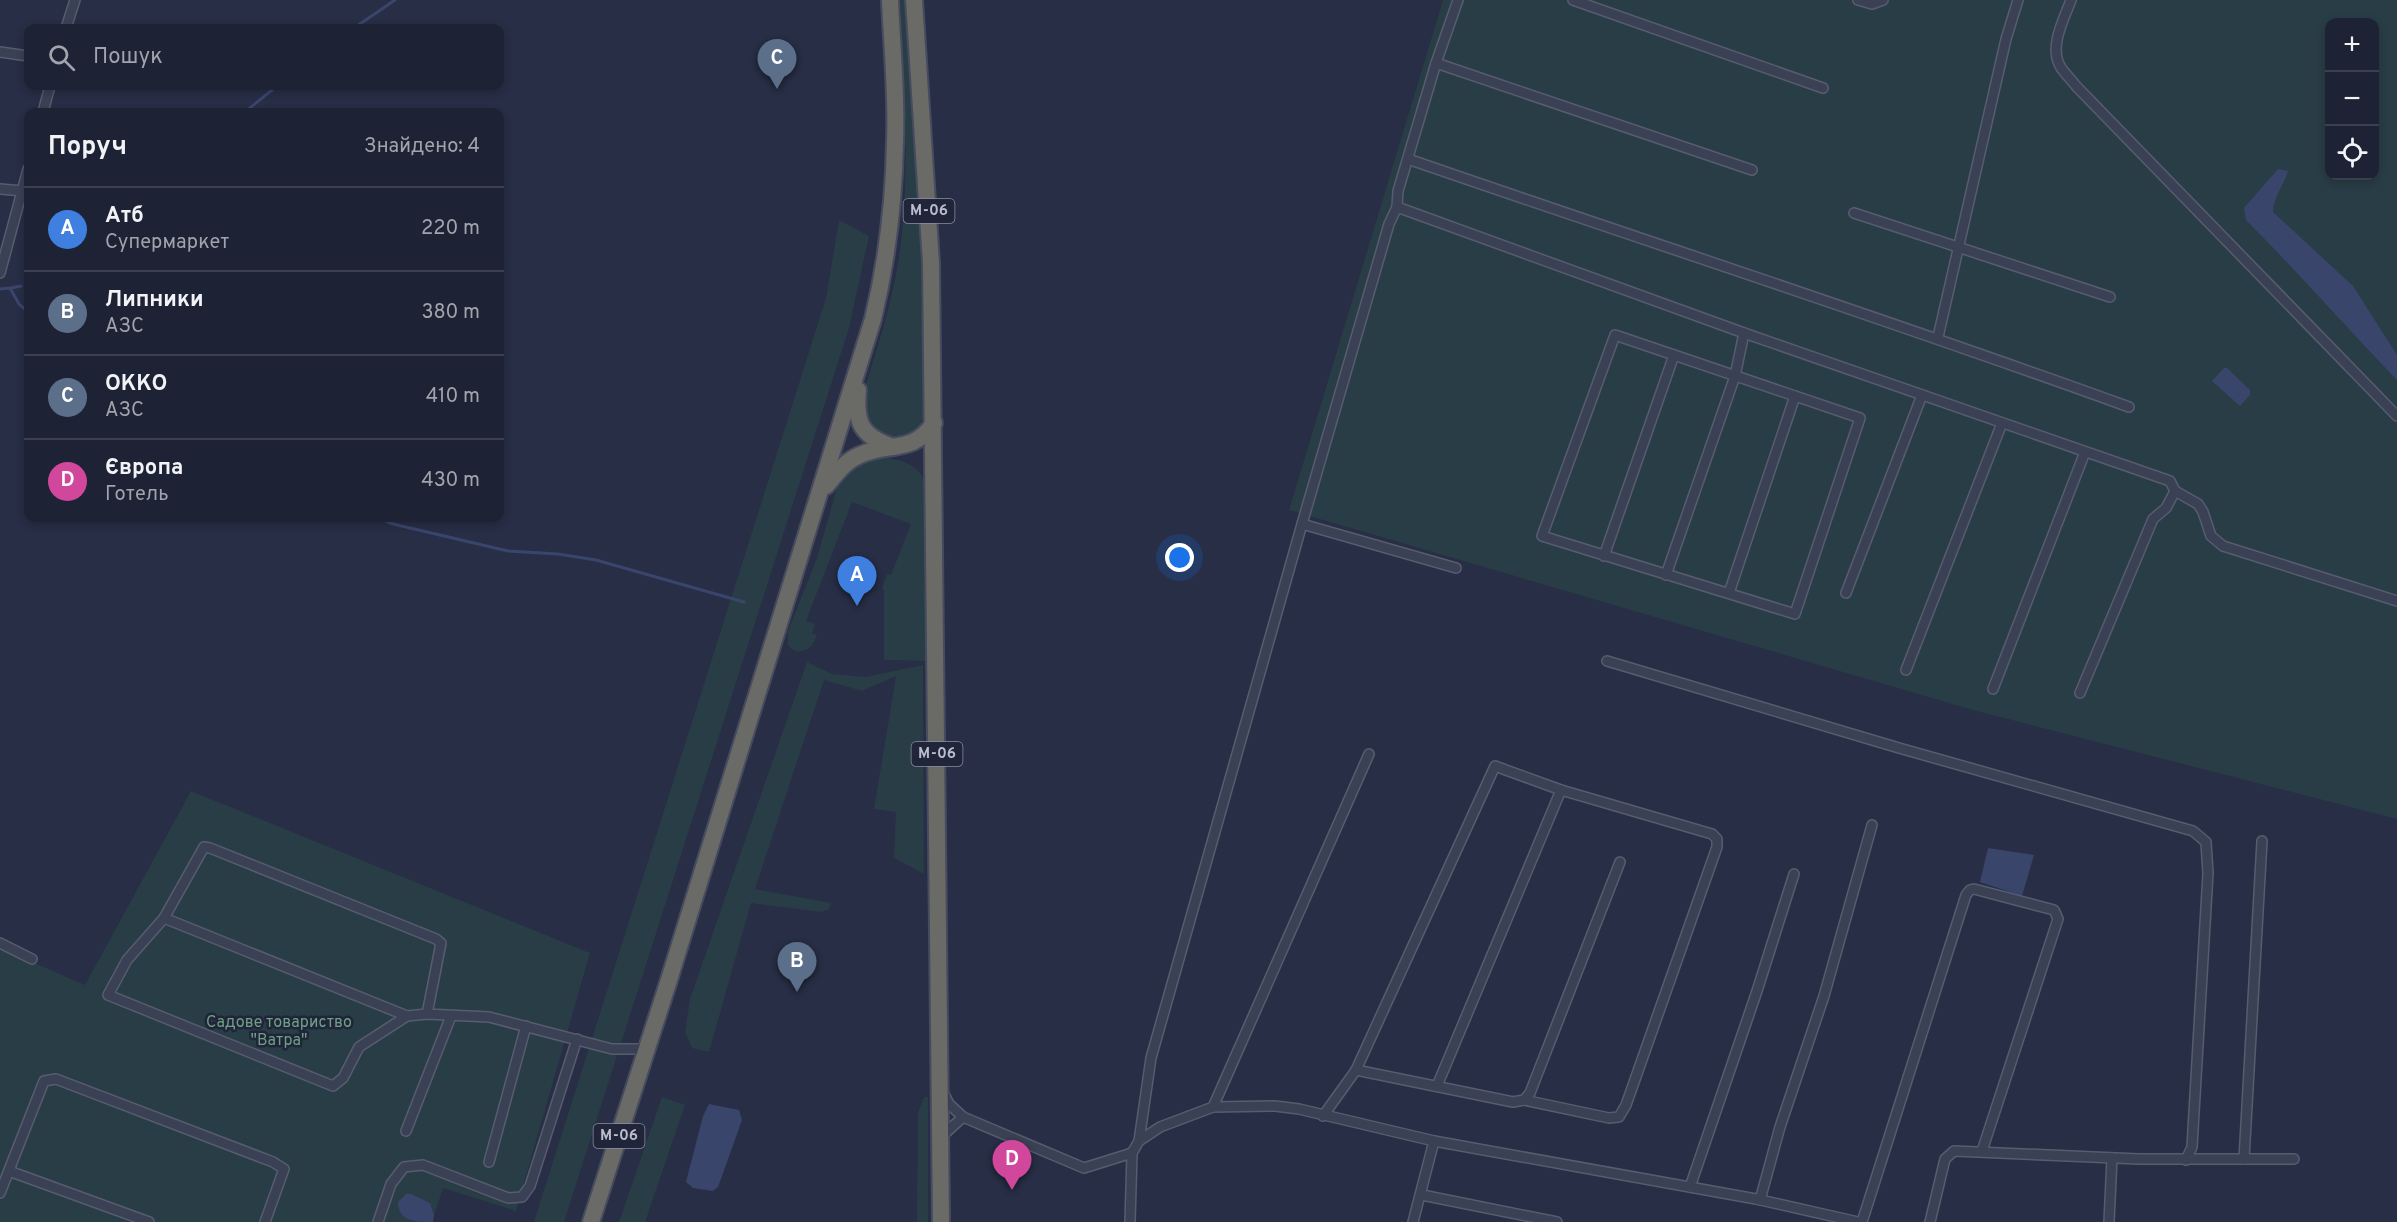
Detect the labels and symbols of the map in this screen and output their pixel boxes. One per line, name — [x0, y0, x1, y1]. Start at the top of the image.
pin: C — [758, 40, 796, 89]
road number: М-06 — [904, 199, 954, 223]
your location — [1165, 543, 1194, 572]
pin: A — [838, 556, 876, 606]
road number: М-06 — [912, 742, 962, 766]
pin: B — [778, 942, 816, 992]
park label: Садове товариство "Ватра" — [206, 1013, 352, 1051]
road number: М-06 — [594, 1124, 644, 1148]
pin: D — [992, 1140, 1032, 1190]

